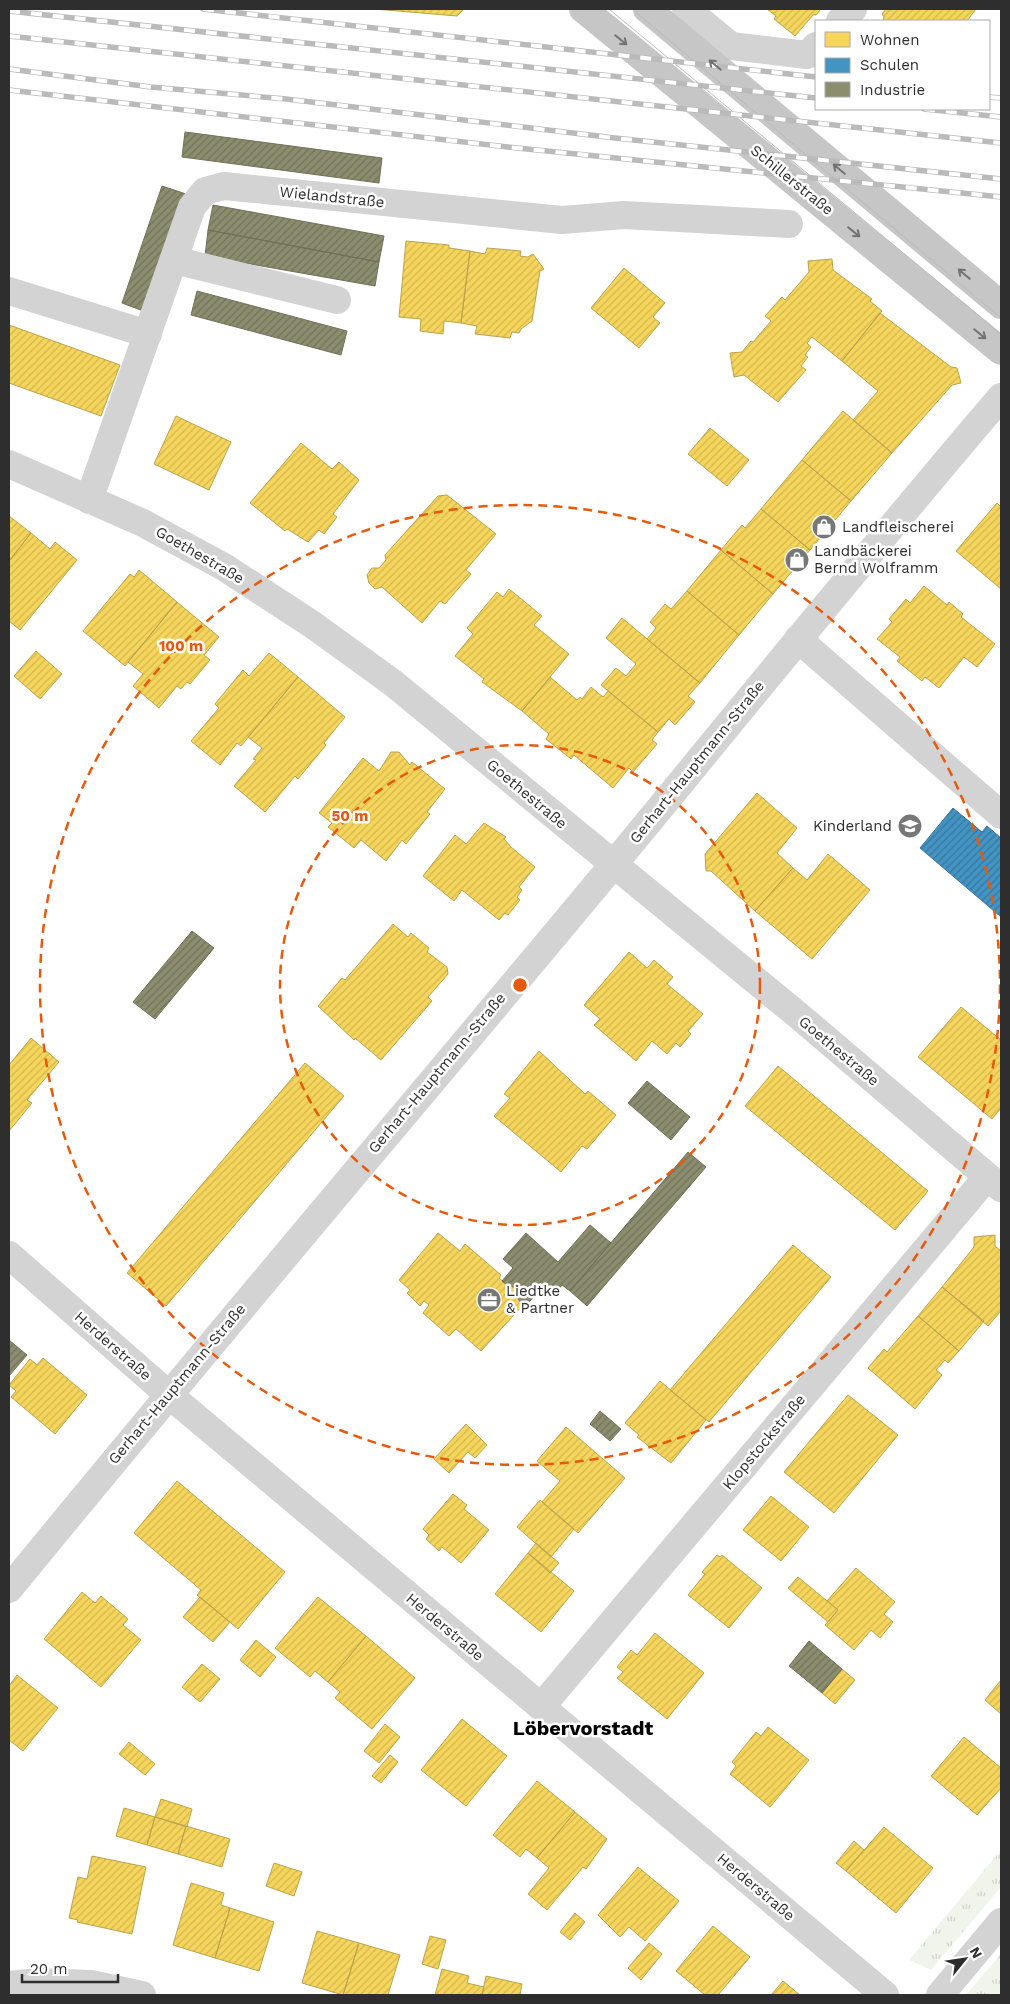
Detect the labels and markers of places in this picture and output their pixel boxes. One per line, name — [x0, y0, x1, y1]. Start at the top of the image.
shop icon: Landfleischerei — [811, 514, 837, 540]
place label: Landfleischerei — [842, 518, 954, 536]
place label: Landbäckerei Bernd Wolframm — [814, 542, 938, 577]
shop icon: Landbäckerei Bernd Wolframm — [784, 547, 810, 573]
school or university icon: Kinderland — [897, 813, 923, 839]
place label: Kinderland — [813, 817, 892, 835]
centre of rings — [511, 976, 529, 994]
place label: Liedtke & Partner — [506, 1282, 574, 1317]
office icon: Liedtke & Partner — [476, 1287, 502, 1313]

